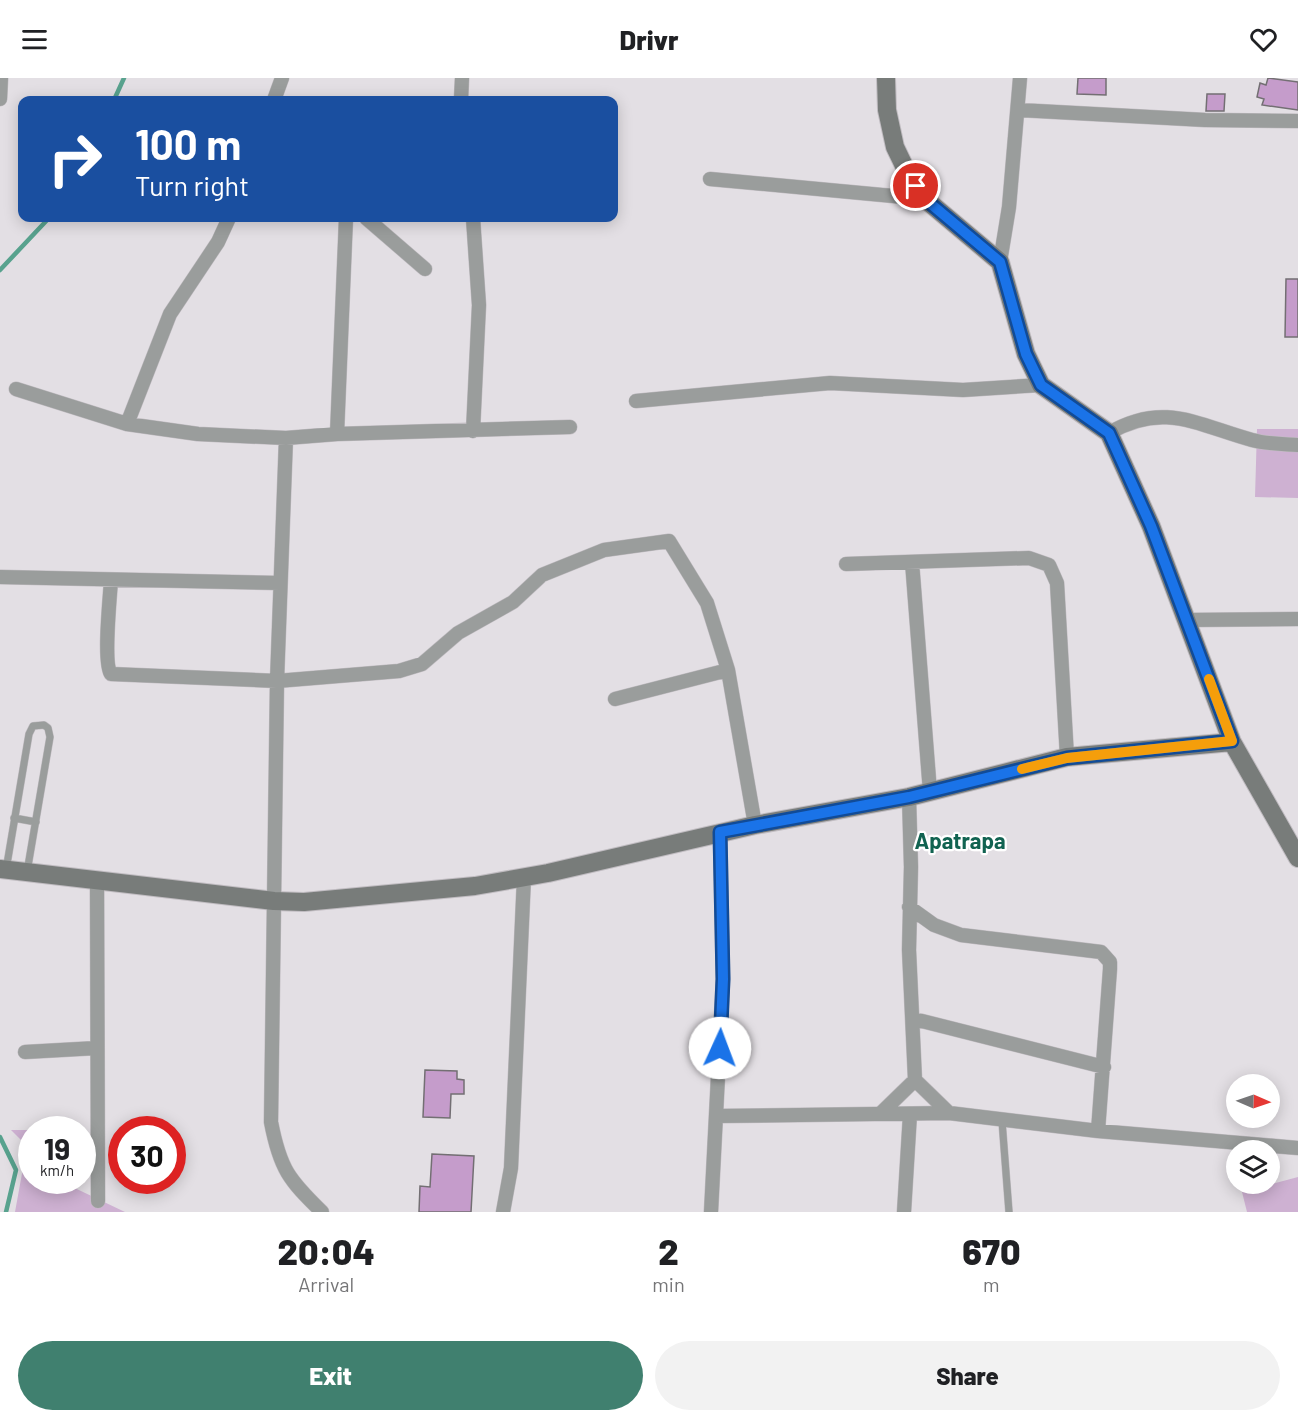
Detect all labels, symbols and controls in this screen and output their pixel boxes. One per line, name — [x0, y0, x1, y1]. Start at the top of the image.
icon: menu — [18, 23, 51, 56]
text: Drivr — [619, 23, 679, 55]
icon: heart — [1247, 23, 1280, 56]
text: 100 m — [135, 118, 241, 168]
icon: right — [36, 120, 114, 198]
pin — [890, 160, 941, 211]
text: Turn right — [135, 169, 249, 201]
icon: arrive — [899, 169, 932, 202]
district label: Apatrapa — [914, 827, 1006, 853]
position arrow — [688, 1016, 752, 1080]
north arrow — [1226, 1074, 1280, 1128]
map controls — [1226, 1074, 1280, 1194]
speed limit sign: 30 — [108, 1116, 186, 1194]
text: 19 — [44, 1130, 70, 1166]
button: layers — [1226, 1140, 1280, 1194]
text: km/h — [40, 1161, 74, 1179]
text: 20:04 — [277, 1229, 375, 1272]
text: 2 — [658, 1229, 679, 1272]
text: 670 — [962, 1229, 1021, 1272]
text: Arrival — [298, 1272, 354, 1296]
text: min — [652, 1272, 685, 1296]
text: m — [983, 1272, 1000, 1296]
button: Exit — [18, 1341, 643, 1410]
button: Share — [655, 1341, 1280, 1410]

